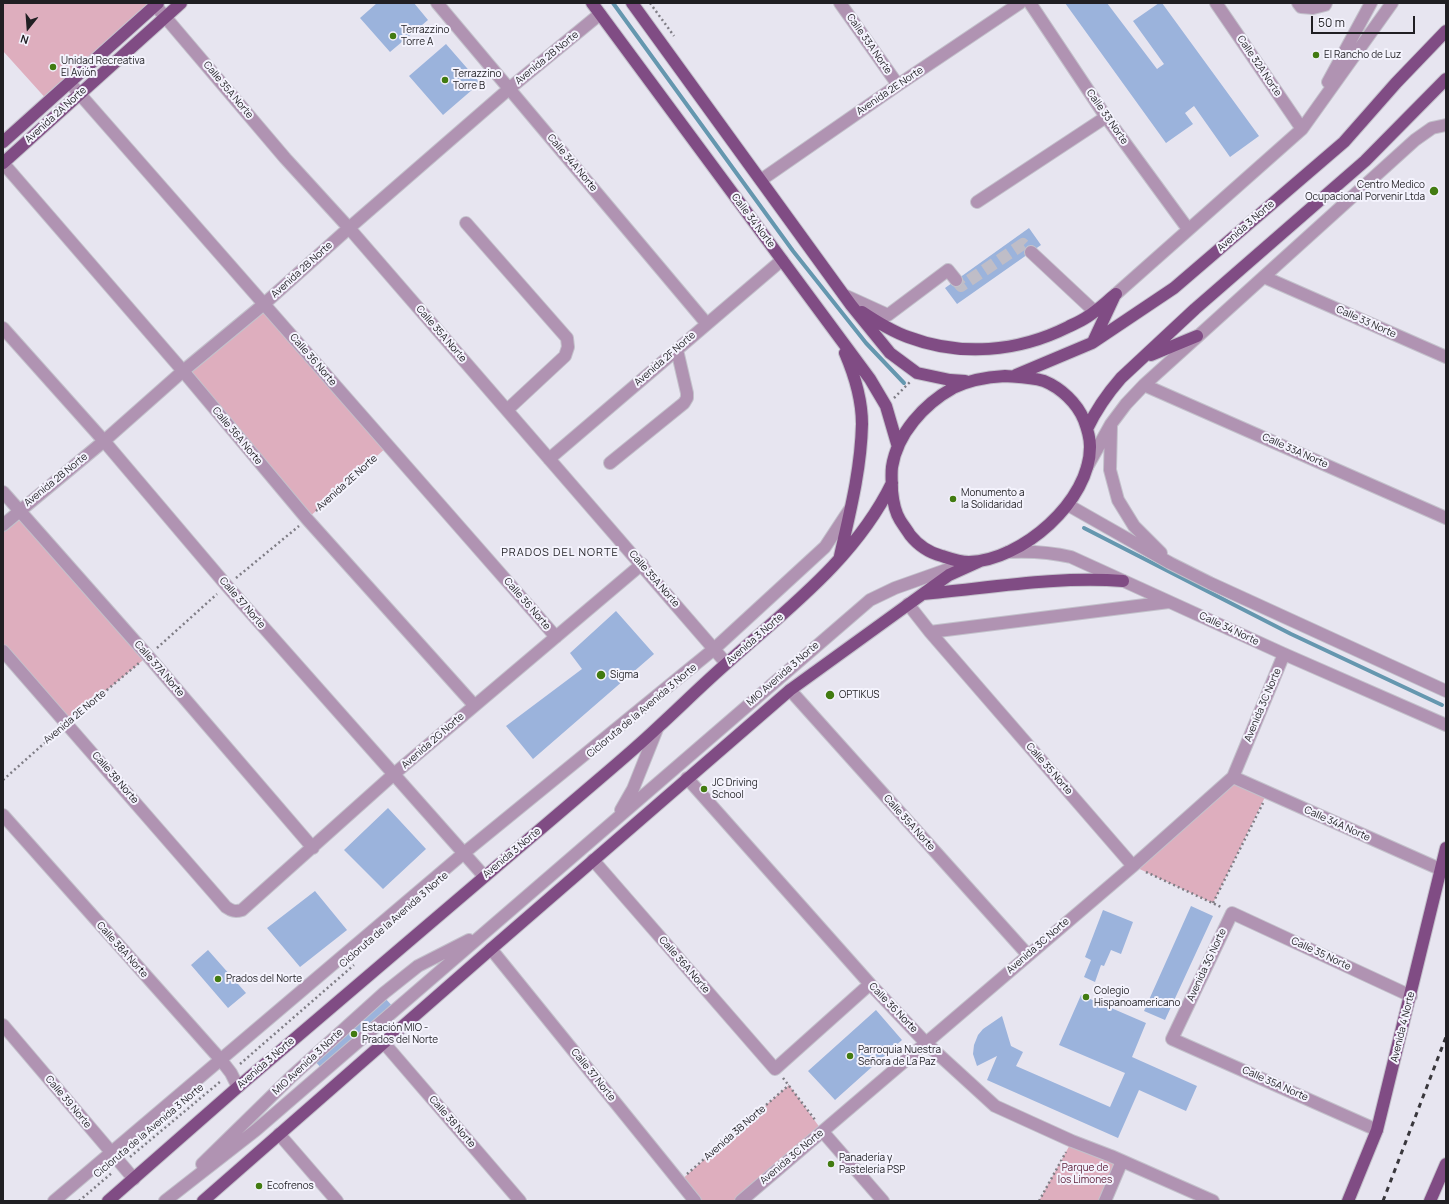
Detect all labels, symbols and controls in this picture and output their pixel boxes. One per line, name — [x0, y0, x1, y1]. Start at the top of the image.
north arrow — [8, 8, 48, 48]
scale bar — [1313, 8, 1417, 34]
street label: Calle 33A Norte — [844, 12, 894, 76]
text: 50 m — [1318, 14, 1345, 31]
place label: Terrazzino Torre A — [401, 24, 449, 48]
street label: Avenida 2B Norte — [513, 29, 581, 87]
marker: Terrazzino Torre A — [388, 31, 398, 41]
text: N — [18, 32, 30, 48]
street label: Calle 32A Norte — [1234, 33, 1284, 99]
place label: El Rancho de Luz — [1324, 49, 1401, 61]
marker: El Rancho de Luz — [1311, 50, 1321, 60]
place label: Unidad Recreativa El Avión — [61, 55, 145, 78]
street label: Calle 35A Norte — [201, 59, 255, 121]
marker: Unidad Recreativa El Avión — [48, 62, 58, 72]
street label: Avenida 2E Norte — [854, 64, 926, 118]
place label: Terrazzino Torre B — [453, 68, 501, 92]
marker: Terrazzino Torre B — [440, 75, 450, 85]
street label: Avenida 2A Norte — [23, 84, 89, 146]
street label: Calle 33 Norte — [1084, 87, 1130, 147]
street label: Calle 34A Norte — [545, 132, 599, 194]
place label: Centro Medico Ocupacional Porvenir Ltda — [1305, 179, 1425, 202]
marker: Centro Medico Ocupacional Porvenir Ltda — [1428, 185, 1440, 197]
street label: Calle 34 Norte — [729, 192, 777, 250]
street label: Avenida 3 Norte — [1215, 198, 1277, 254]
street label: Avenida 2B Norte — [269, 239, 335, 301]
street label: Calle 35A Norte — [413, 303, 469, 365]
street label: Calle 33 Norte — [1334, 303, 1398, 341]
street label: Avenida 2F Norte — [632, 329, 698, 389]
street label: Calle 36 Norte — [287, 332, 339, 388]
street label: Calle 36A Norte — [209, 405, 265, 467]
street label: Calle 33A Norte — [1260, 431, 1330, 471]
street label: Avenida 2B Norte — [22, 451, 90, 509]
street label: Avenida 2E Norte — [314, 453, 380, 513]
place label: Monumento a la Solidaridad — [961, 487, 1025, 510]
marker: Monumento a la Solidaridad — [948, 494, 958, 504]
district label: PRADOS DEL NORTE — [501, 546, 619, 560]
street label: Calle 35A Norte — [626, 548, 682, 610]
street label: Calle 37 Norte — [217, 575, 267, 631]
street label: Calle 36 Norte — [501, 576, 553, 632]
street label: Calle 34 Norte — [1197, 610, 1261, 648]
street label: Avenida 3 Norte — [724, 611, 786, 667]
street label: Calle 37A Norte — [132, 639, 186, 699]
street label: MIO Avenida 3 Norte — [744, 639, 822, 709]
street label: Cicloruta de la Avenida 3 Norte — [585, 662, 699, 760]
street label: Avenida 3C Norte — [1242, 666, 1284, 744]
marker: Sigma — [595, 669, 607, 681]
place label: Sigma — [610, 669, 638, 681]
street label: Avenida 2E Norte — [41, 687, 109, 747]
marker: OPTIKUS — [824, 689, 836, 701]
place label: OPTIKUS — [839, 689, 879, 701]
street label: Avenida 2G Norte — [399, 711, 467, 771]
street label: Calle 35 Norte — [1023, 741, 1075, 797]
street label: Calle 38 Norte — [89, 750, 141, 806]
place label: JC Driving School — [712, 777, 758, 800]
marker: JC Driving School — [699, 784, 709, 794]
street label: Calle 35A Norte — [881, 793, 937, 853]
street label: Calle 34A Norte — [1302, 804, 1372, 844]
street label: Avenida 3 Norte — [481, 825, 543, 881]
street label: Cicloruta de la Avenida 3 Norte — [337, 870, 451, 970]
street label: Avenida 3C Norte — [1004, 916, 1072, 976]
street label: Calle 38A Norte — [94, 920, 150, 980]
street label: Avenida 3G Norte — [1185, 927, 1229, 1003]
street label: Calle 36A Norte — [656, 934, 712, 996]
street label: Calle 35 Norte — [1289, 935, 1353, 973]
place label: Prados del Norte — [226, 973, 302, 985]
marker: Prados del Norte — [213, 974, 223, 984]
street label: Calle 36 Norte — [866, 980, 920, 1036]
place label: Colegio Hispanoamericano — [1094, 985, 1180, 1008]
street label: Avenida 4 Norte — [1388, 991, 1418, 1063]
marker: Colegio Hispanoamericano — [1081, 992, 1091, 1002]
place label: Estación MIO - Prados del Norte — [362, 1022, 438, 1046]
street label: MIO Avenida 3 Norte — [270, 1026, 346, 1098]
marker: Estación MIO - Prados del Norte — [349, 1029, 359, 1039]
street label: Avenida 3 Norte — [235, 1035, 297, 1091]
place label: Parroquia Nuestra Señora de La Paz — [858, 1044, 941, 1068]
street label: Calle 37 Norte — [568, 1046, 618, 1104]
marker: Parroquia Nuestra Señora de La Paz — [845, 1051, 855, 1061]
street label: Calle 35A Norte — [1240, 1064, 1310, 1104]
street label: Calle 39 Norte — [43, 1073, 93, 1131]
street label: Cicloruta de la Avenida 3 Norte — [92, 1082, 206, 1180]
street label: Calle 38 Norte — [426, 1094, 478, 1150]
street label: Avenida 3B Norte — [702, 1103, 768, 1163]
street label: Avenida 3C Norte — [758, 1127, 826, 1187]
place label: Panadería y Pastelería PSP — [839, 1152, 905, 1176]
marker: Panadería y Pastelería PSP — [826, 1159, 836, 1169]
park label: Parque de los Limones — [1058, 1162, 1112, 1186]
place label: Ecofrenos — [267, 1180, 314, 1192]
marker: Ecofrenos — [254, 1181, 264, 1191]

